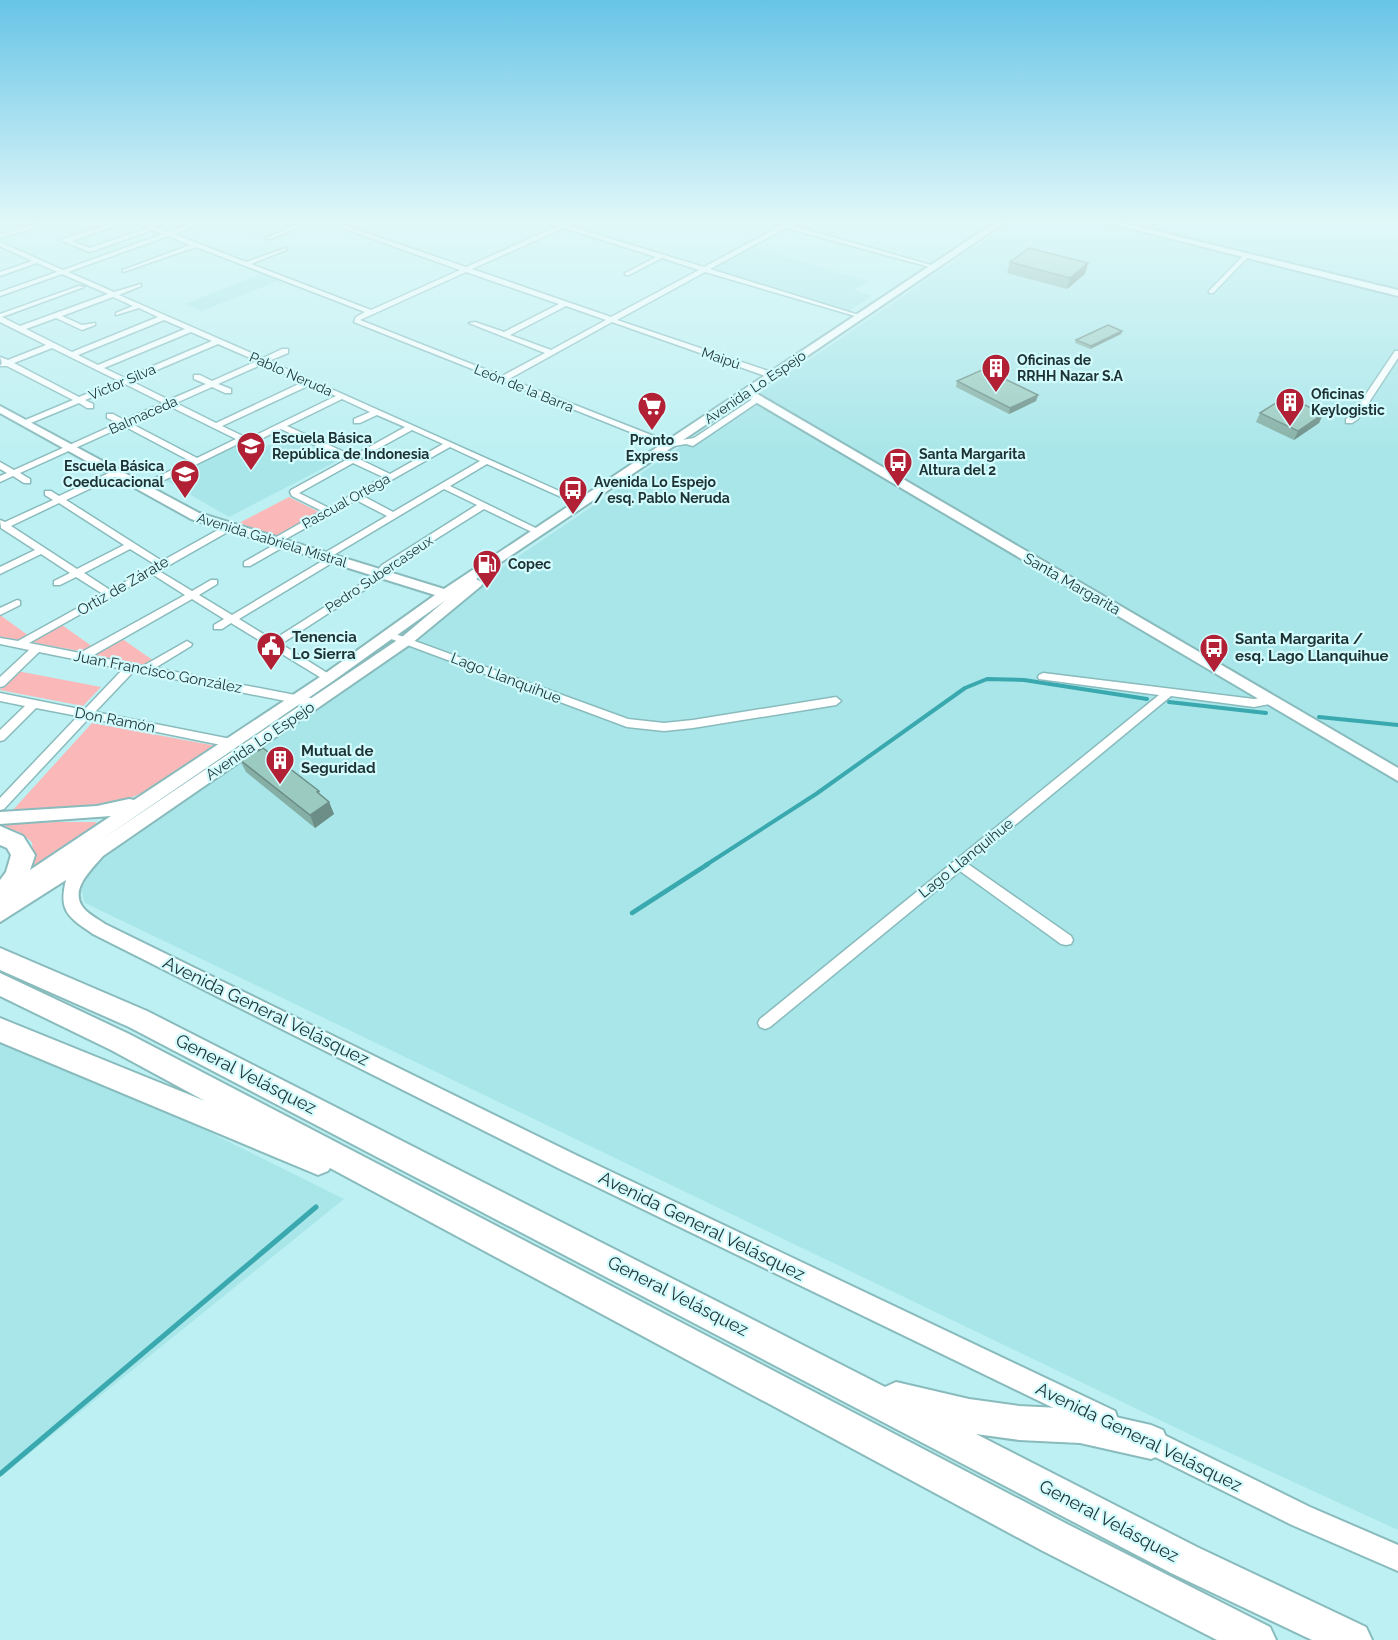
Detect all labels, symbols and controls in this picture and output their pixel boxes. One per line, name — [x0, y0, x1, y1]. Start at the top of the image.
street label: Maipú — [700, 344, 742, 372]
street label: Avenida Lo Espejo — [701, 347, 809, 427]
street label: Pablo Neruda — [247, 349, 335, 399]
building icon: Oficinas de RRHH Nazar S.A — [980, 352, 1012, 394]
place label: Oficinas de RRHH Nazar S.A — [1017, 352, 1124, 384]
street label: Víctor Silva — [86, 361, 158, 403]
street label: León de la Barra — [472, 361, 576, 415]
building icon: Oficinas Keylogistic — [1274, 386, 1306, 428]
place label: Oficinas Keylogistic — [1311, 386, 1385, 418]
supermarket icon: Pronto Express — [636, 390, 668, 432]
street label: Balmaceda — [106, 393, 180, 437]
school or university icon: Escuela Básica República de Indonesia — [235, 430, 267, 472]
place label: Escuela Básica República de Indonesia — [272, 430, 429, 462]
place label: Pronto Express — [626, 432, 678, 464]
bus stop icon: Santa Margarita Altura del 2 — [882, 446, 914, 488]
place label: Santa Margarita Altura del 2 — [919, 446, 1026, 478]
place label: Escuela Básica Coeducacional — [63, 458, 165, 490]
school or university icon: Escuela Básica Coeducacional — [169, 458, 201, 500]
street label: Pascual Ortega — [299, 470, 393, 532]
bus stop icon: Avenida Lo Espejo / esq. Pablo Neruda — [557, 474, 589, 516]
place label: Avenida Lo Espejo / esq. Pablo Neruda — [594, 474, 730, 506]
street label: Avenida Gabriela Mistral — [195, 510, 349, 571]
street label: Pedro Subercaseux — [322, 532, 436, 616]
fuel station icon: Copec — [471, 548, 503, 590]
street label: Santa Margarita — [1021, 549, 1123, 619]
street label: Ortiz de Zárate — [74, 552, 172, 619]
place label: Copec — [508, 556, 551, 572]
place label: Tenencia Lo Sierra — [292, 628, 357, 663]
public building icon: Tenencia Lo Sierra — [255, 630, 287, 672]
place label: Santa Margarita / esq. Lago Llanquihue — [1235, 630, 1389, 665]
bus stop icon: Santa Margarita / esq. Lago Llanquihue — [1198, 632, 1230, 674]
street label: Juan Francisco González — [72, 647, 244, 697]
street label: Lago Llanquihue — [448, 649, 564, 707]
street label: Avenida Lo Espejo — [202, 698, 318, 784]
street label: Don Ramón — [73, 703, 157, 737]
place label: Mutual de Seguridad — [301, 742, 376, 777]
building icon: Mutual de Seguridad — [264, 744, 296, 786]
street label: Lago Llanquihue — [915, 814, 1017, 902]
street label: Avenida General Velásquez — [160, 951, 373, 1070]
street label: General Velásquez — [172, 1029, 320, 1118]
street label: Avenida General Velásquez — [596, 1166, 809, 1285]
street label: General Velásquez — [604, 1251, 752, 1340]
street label: Avenida General Velásquez — [1033, 1377, 1246, 1496]
street label: General Velásquez — [1036, 1475, 1183, 1566]

